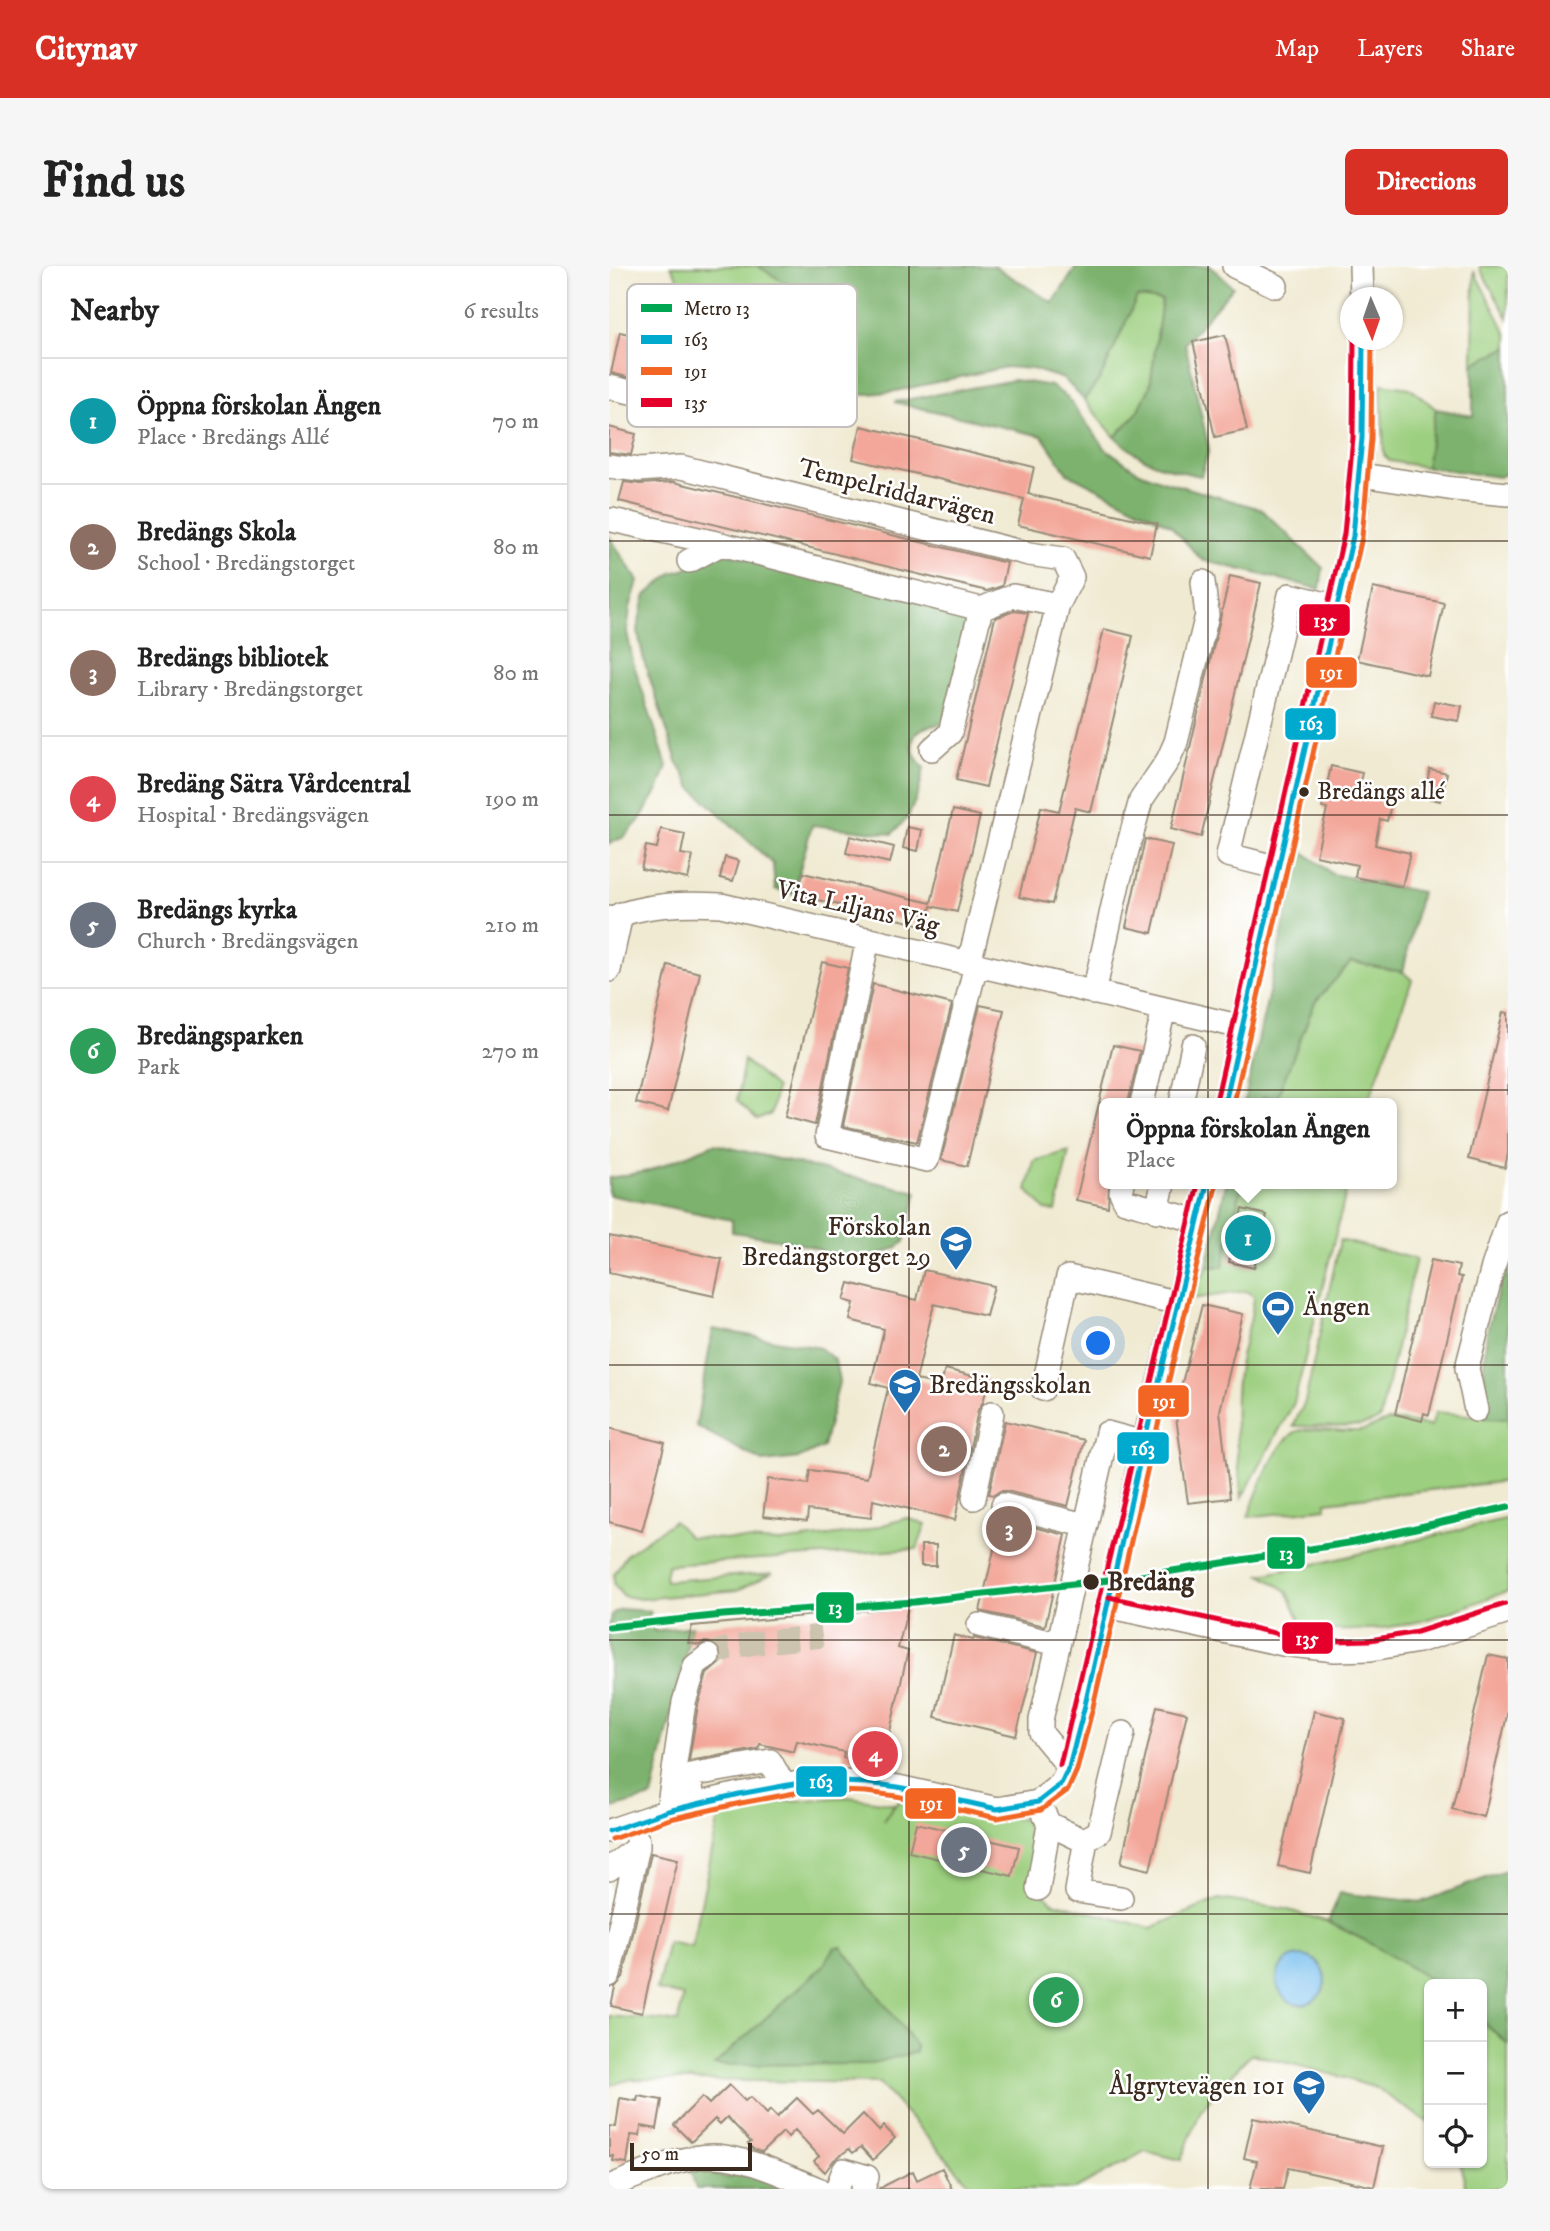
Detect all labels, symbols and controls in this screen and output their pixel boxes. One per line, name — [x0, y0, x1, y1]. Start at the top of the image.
text: Citynav — [35, 29, 137, 70]
text: Map — [1275, 34, 1319, 64]
text: Layers — [1357, 34, 1423, 64]
text: Share — [1461, 34, 1515, 64]
button: Directions — [1345, 149, 1508, 215]
text: Find us — [42, 151, 185, 213]
legend — [627, 284, 857, 427]
north arrow — [1340, 287, 1403, 350]
text: Nearby — [70, 293, 159, 330]
text: 6 results — [463, 297, 539, 326]
text: Metro 13 — [684, 298, 750, 321]
text: 163 — [684, 329, 708, 352]
text: 191 — [684, 361, 707, 384]
text: Öppna förskolan Ängen — [137, 390, 381, 423]
text: 135 — [684, 392, 708, 415]
text: 1 — [89, 407, 97, 436]
text: 70 m — [492, 407, 539, 436]
text: Place · Bredängs Allé — [137, 423, 329, 452]
street label: Tempelriddarvägen — [795, 452, 999, 533]
text: Bredängs Skola — [137, 516, 296, 549]
text: 2 — [87, 533, 99, 562]
text: 80 m — [493, 533, 539, 562]
text: School · Bredängstorget — [137, 549, 355, 578]
line badge: 135 — [1298, 603, 1351, 637]
text: 135 — [1313, 610, 1337, 633]
text: Bredängs bibliotek — [137, 642, 328, 675]
line badge: 191 — [1305, 656, 1358, 689]
text: 3 — [89, 659, 97, 688]
text: 80 m — [493, 659, 539, 688]
text: 191 — [1319, 662, 1343, 685]
text: Library · Bredängstorget — [137, 675, 363, 704]
line badge: 163 — [1284, 707, 1337, 741]
text: 163 — [1299, 713, 1323, 736]
text: Bredäng Sätra Vårdcentral — [137, 768, 411, 801]
place label: Bredängs allé — [1317, 777, 1445, 807]
text: 4 — [86, 785, 100, 814]
text: 190 m — [485, 785, 539, 814]
marker: Bredängs allé — [1297, 785, 1311, 799]
text: Hospital · Bredängsvägen — [137, 801, 369, 830]
street label: Vita Liljans Väg — [772, 873, 943, 943]
text: Bredängs kyrka — [137, 894, 297, 927]
text: 5 — [87, 911, 99, 940]
text: 210 m — [485, 911, 539, 940]
text: Church · Bredängsvägen — [137, 927, 358, 956]
text: Bredängsparken — [137, 1020, 303, 1053]
text: 6 — [87, 1037, 99, 1066]
text: 270 m — [482, 1037, 539, 1066]
text: Park — [137, 1053, 180, 1082]
popup — [1099, 1098, 1397, 1189]
text: Öppna förskolan Ängen — [1126, 1113, 1370, 1146]
text: Place — [1126, 1146, 1175, 1175]
place label: Förskolan Bredängstorget 29 — [742, 1211, 931, 1274]
pin: 1 — [1225, 1212, 1271, 1264]
school or university icon: Förskolan Bredängstorget 29 — [937, 1223, 975, 1272]
sports icon: Ängen — [1259, 1288, 1297, 1337]
place label: Ängen — [1303, 1291, 1371, 1324]
your location — [1081, 1326, 1115, 1360]
school or university icon: Bredängsskolan — [886, 1366, 924, 1415]
place label: Bredängsskolan — [929, 1369, 1091, 1402]
line badge: 191 — [1137, 1384, 1190, 1418]
text: 191 — [1152, 1391, 1176, 1414]
pin: 2 — [921, 1423, 967, 1475]
line badge: 163 — [1116, 1431, 1170, 1465]
text: 163 — [1131, 1438, 1155, 1461]
pin: 3 — [986, 1503, 1032, 1555]
line badge: 13 — [1266, 1536, 1306, 1570]
text: 13 — [1279, 1543, 1293, 1566]
place label: Bredäng — [1107, 1566, 1195, 1599]
marker: Bredäng — [1081, 1572, 1101, 1592]
line badge: 13 — [815, 1591, 855, 1624]
text: 13 — [828, 1597, 842, 1620]
line badge: 135 — [1281, 1621, 1334, 1655]
text: 135 — [1295, 1628, 1319, 1651]
pin: 4 — [852, 1728, 898, 1780]
line badge: 163 — [795, 1765, 848, 1798]
text: 163 — [809, 1771, 833, 1794]
line badge: 191 — [904, 1787, 957, 1820]
text: 191 — [919, 1793, 943, 1816]
pin: 5 — [941, 1824, 987, 1876]
pin: 6 — [1033, 1974, 1079, 2026]
map controls — [1424, 1979, 1487, 2168]
button: + — [1424, 1979, 1487, 2042]
button: − — [1424, 2042, 1487, 2105]
school or university icon: Ålgrytevägen 101 — [1290, 2067, 1328, 2116]
place label: Ålgrytevägen 101 — [1109, 2069, 1285, 2103]
button: locate — [1424, 2105, 1487, 2168]
scale bar — [630, 2140, 753, 2172]
text: 50 m — [641, 2143, 679, 2166]

